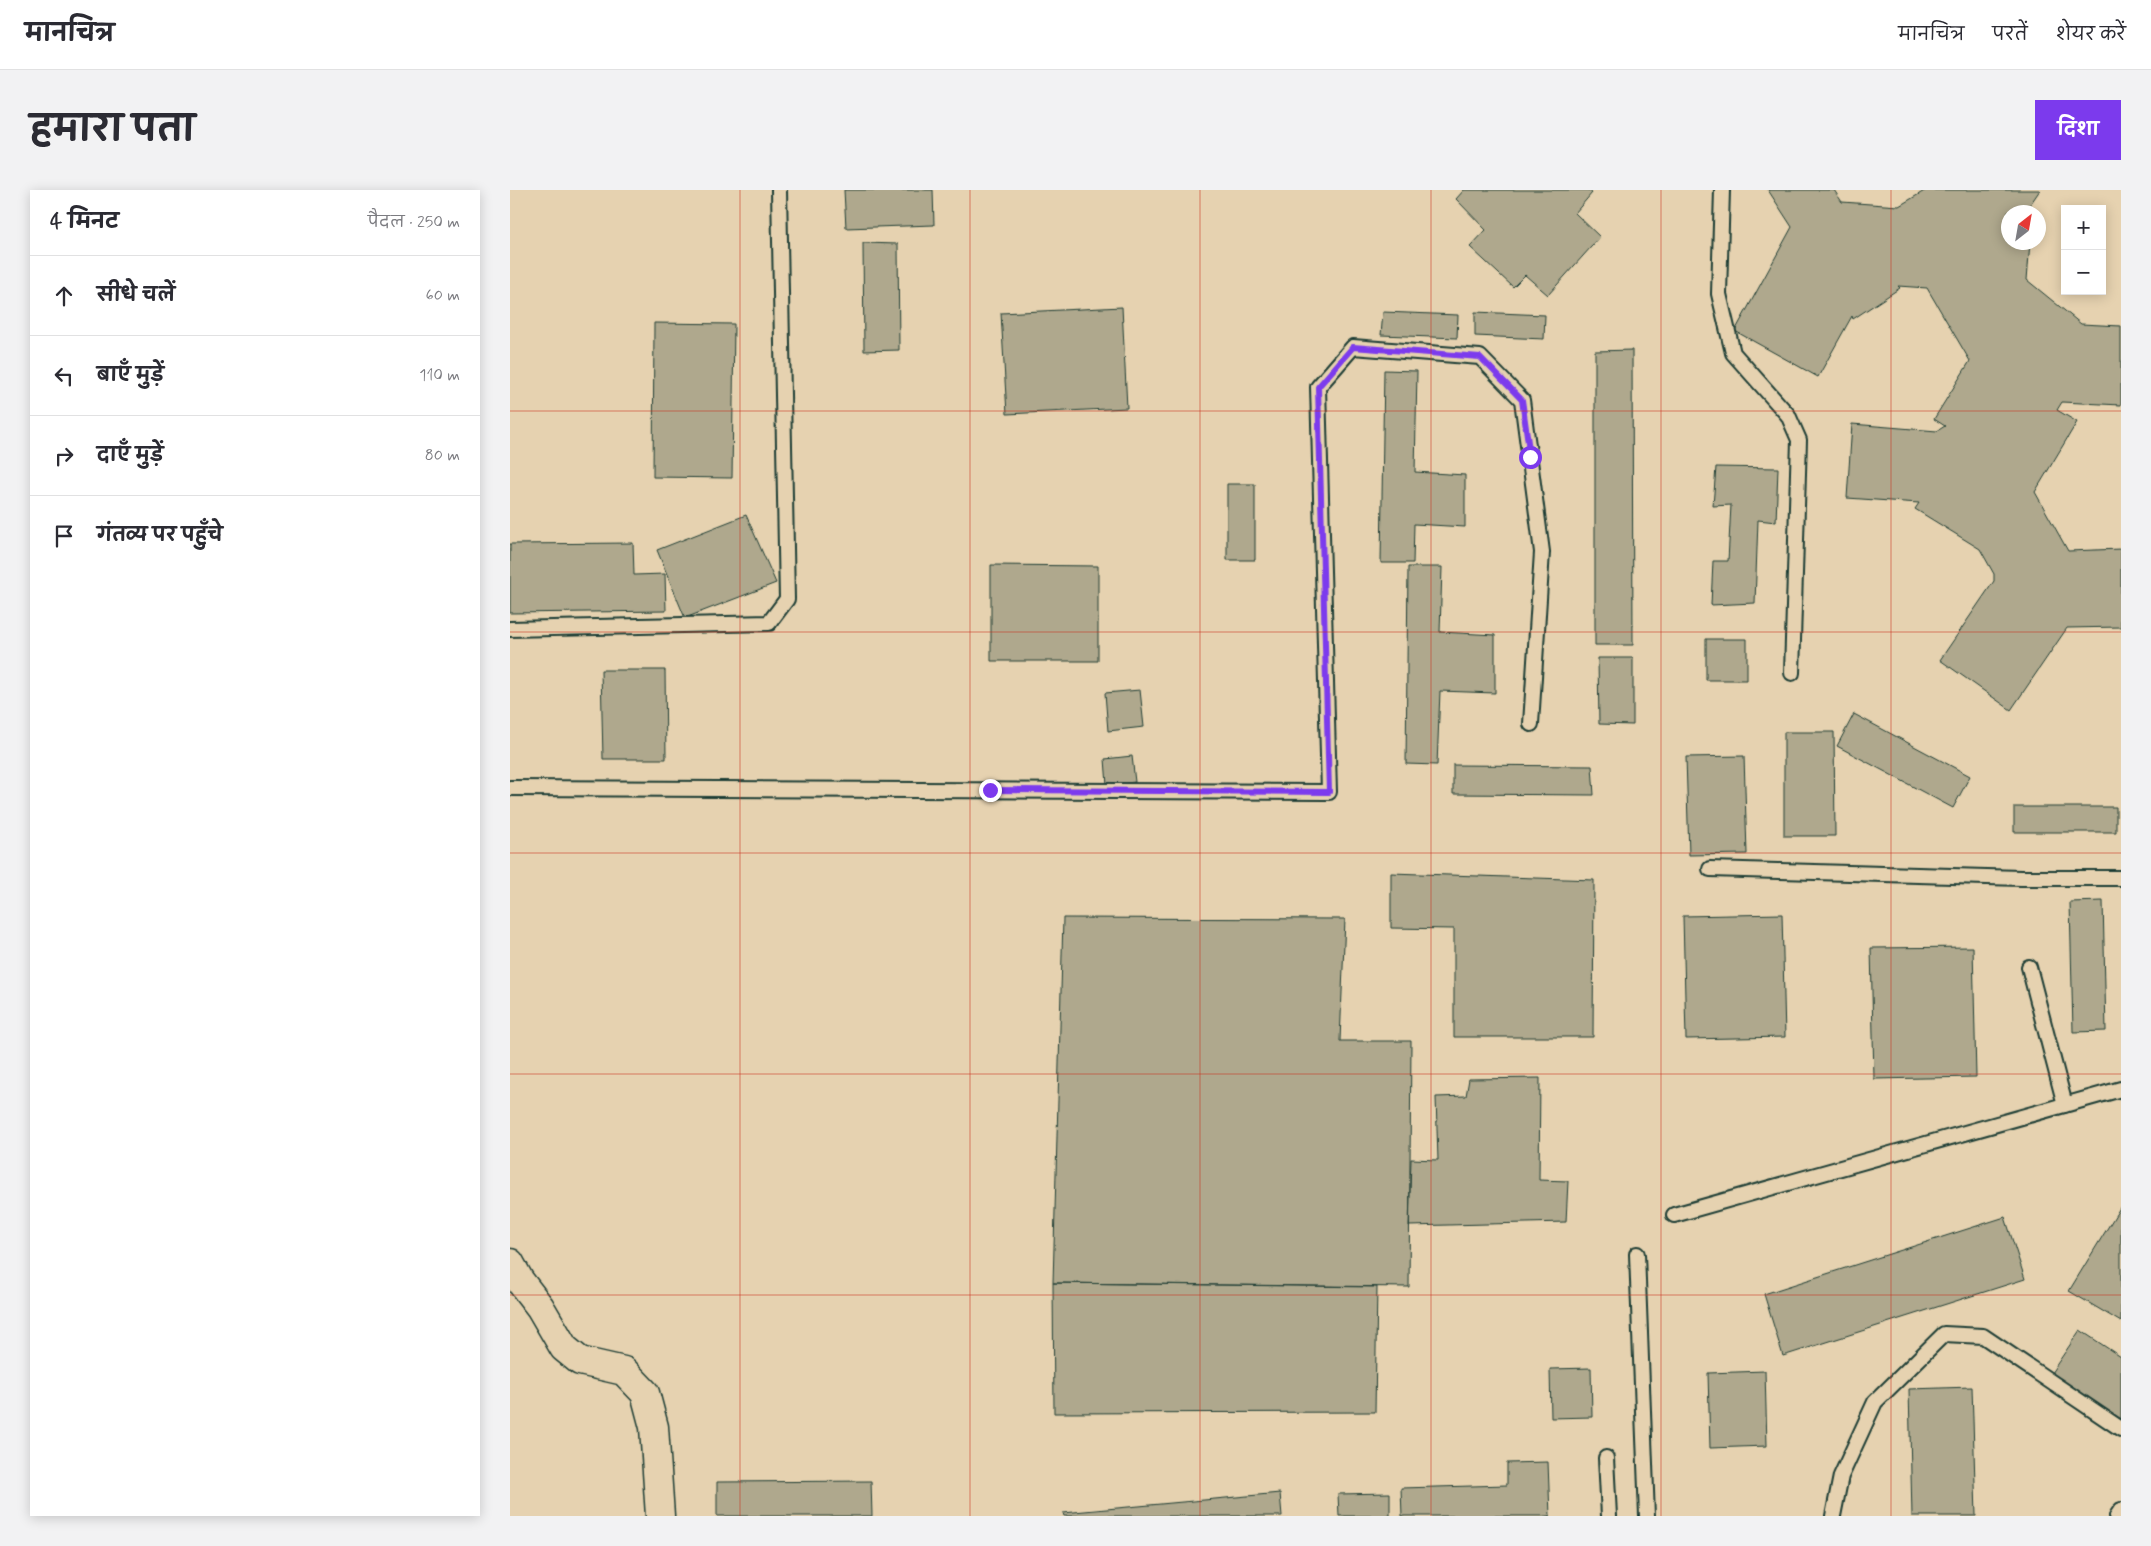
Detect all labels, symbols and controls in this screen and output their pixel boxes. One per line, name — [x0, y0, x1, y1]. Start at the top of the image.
text: मानचित्र — [25, 19, 114, 50]
text: मानचित्र — [1898, 23, 1964, 47]
text: परतें — [1992, 23, 2028, 47]
text: शेयर करें — [2056, 23, 2126, 47]
button: दिशा — [2035, 100, 2121, 160]
text: हमारा पता — [30, 107, 195, 153]
north arrow — [2001, 205, 2046, 250]
map controls — [2061, 205, 2106, 295]
button: + — [2061, 205, 2106, 250]
text: 4 मिनट — [50, 208, 119, 236]
text: पैदल · 250 m — [368, 212, 460, 233]
button: − — [2061, 250, 2106, 295]
icon: ahead — [50, 282, 78, 310]
text: सीधे चलें — [97, 283, 175, 308]
text: 60 m — [426, 285, 460, 306]
icon: left — [50, 362, 78, 390]
text: बाएँ मुड़ें — [97, 363, 164, 388]
text: 110 m — [419, 365, 460, 386]
icon: right — [50, 442, 78, 470]
text: दाएँ मुड़ें — [97, 443, 163, 468]
text: 80 m — [425, 445, 460, 466]
route start — [1519, 446, 1542, 469]
icon: arrive — [50, 522, 78, 550]
text: गंतव्य पर पहुँचे — [97, 523, 223, 548]
route end — [979, 779, 1002, 802]

